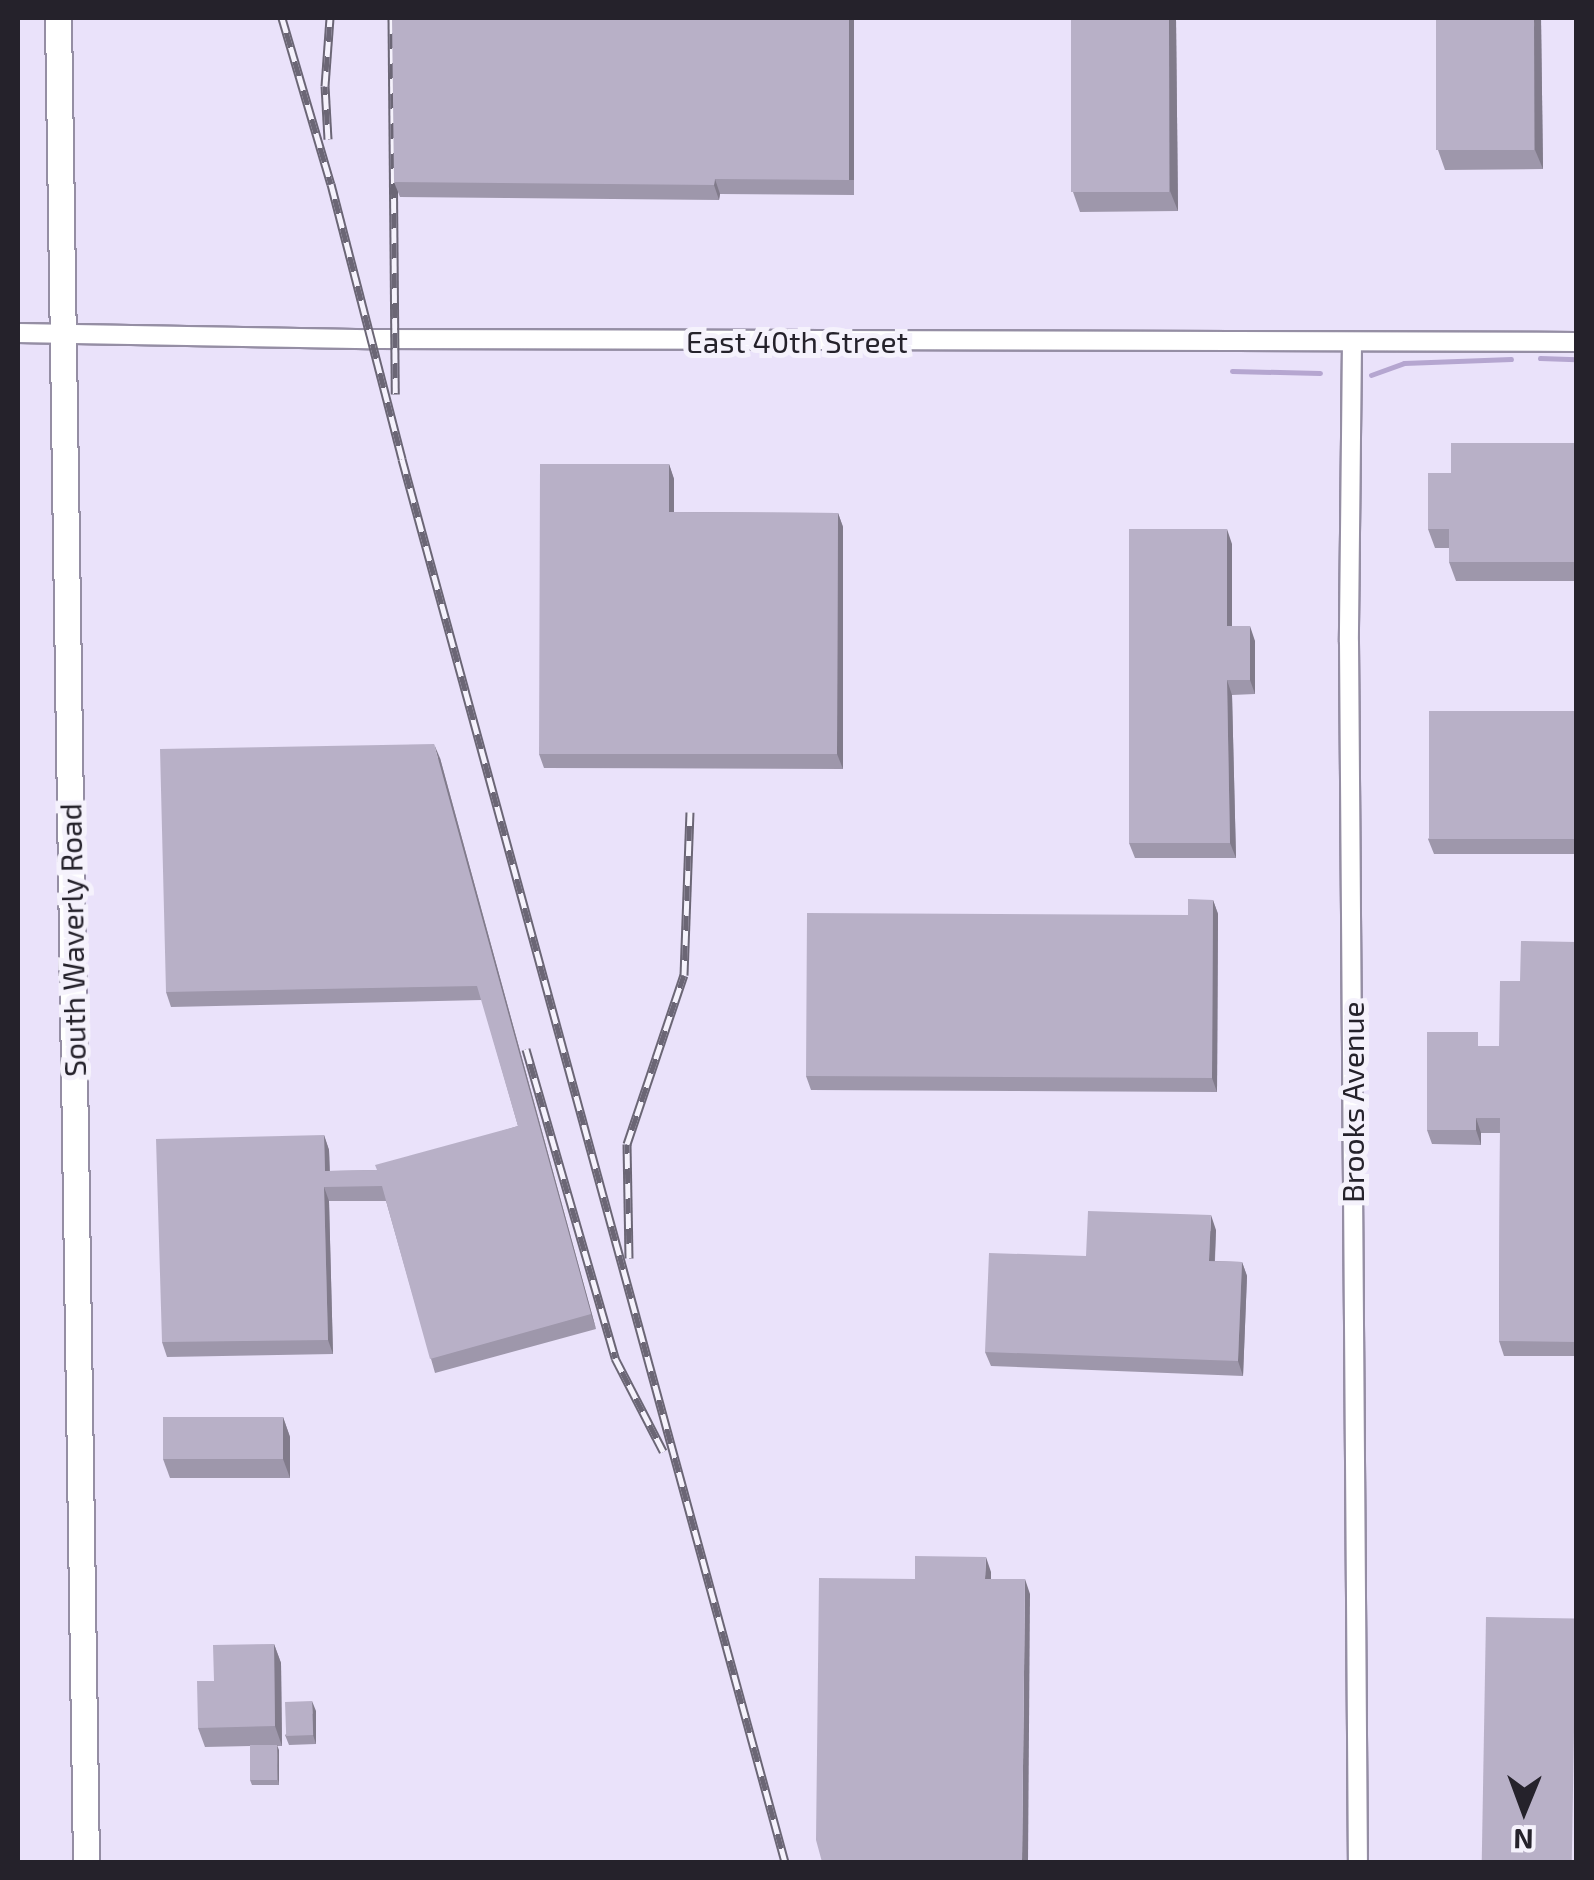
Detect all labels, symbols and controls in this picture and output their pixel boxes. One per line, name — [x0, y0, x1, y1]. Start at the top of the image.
street label: East 40th Street — [686, 323, 908, 359]
street label: South Waverly Road — [52, 802, 92, 1078]
street label: Brooks Avenue — [1334, 1001, 1370, 1203]
north arrow — [1474, 1760, 1574, 1860]
text: N — [1513, 1823, 1534, 1857]

